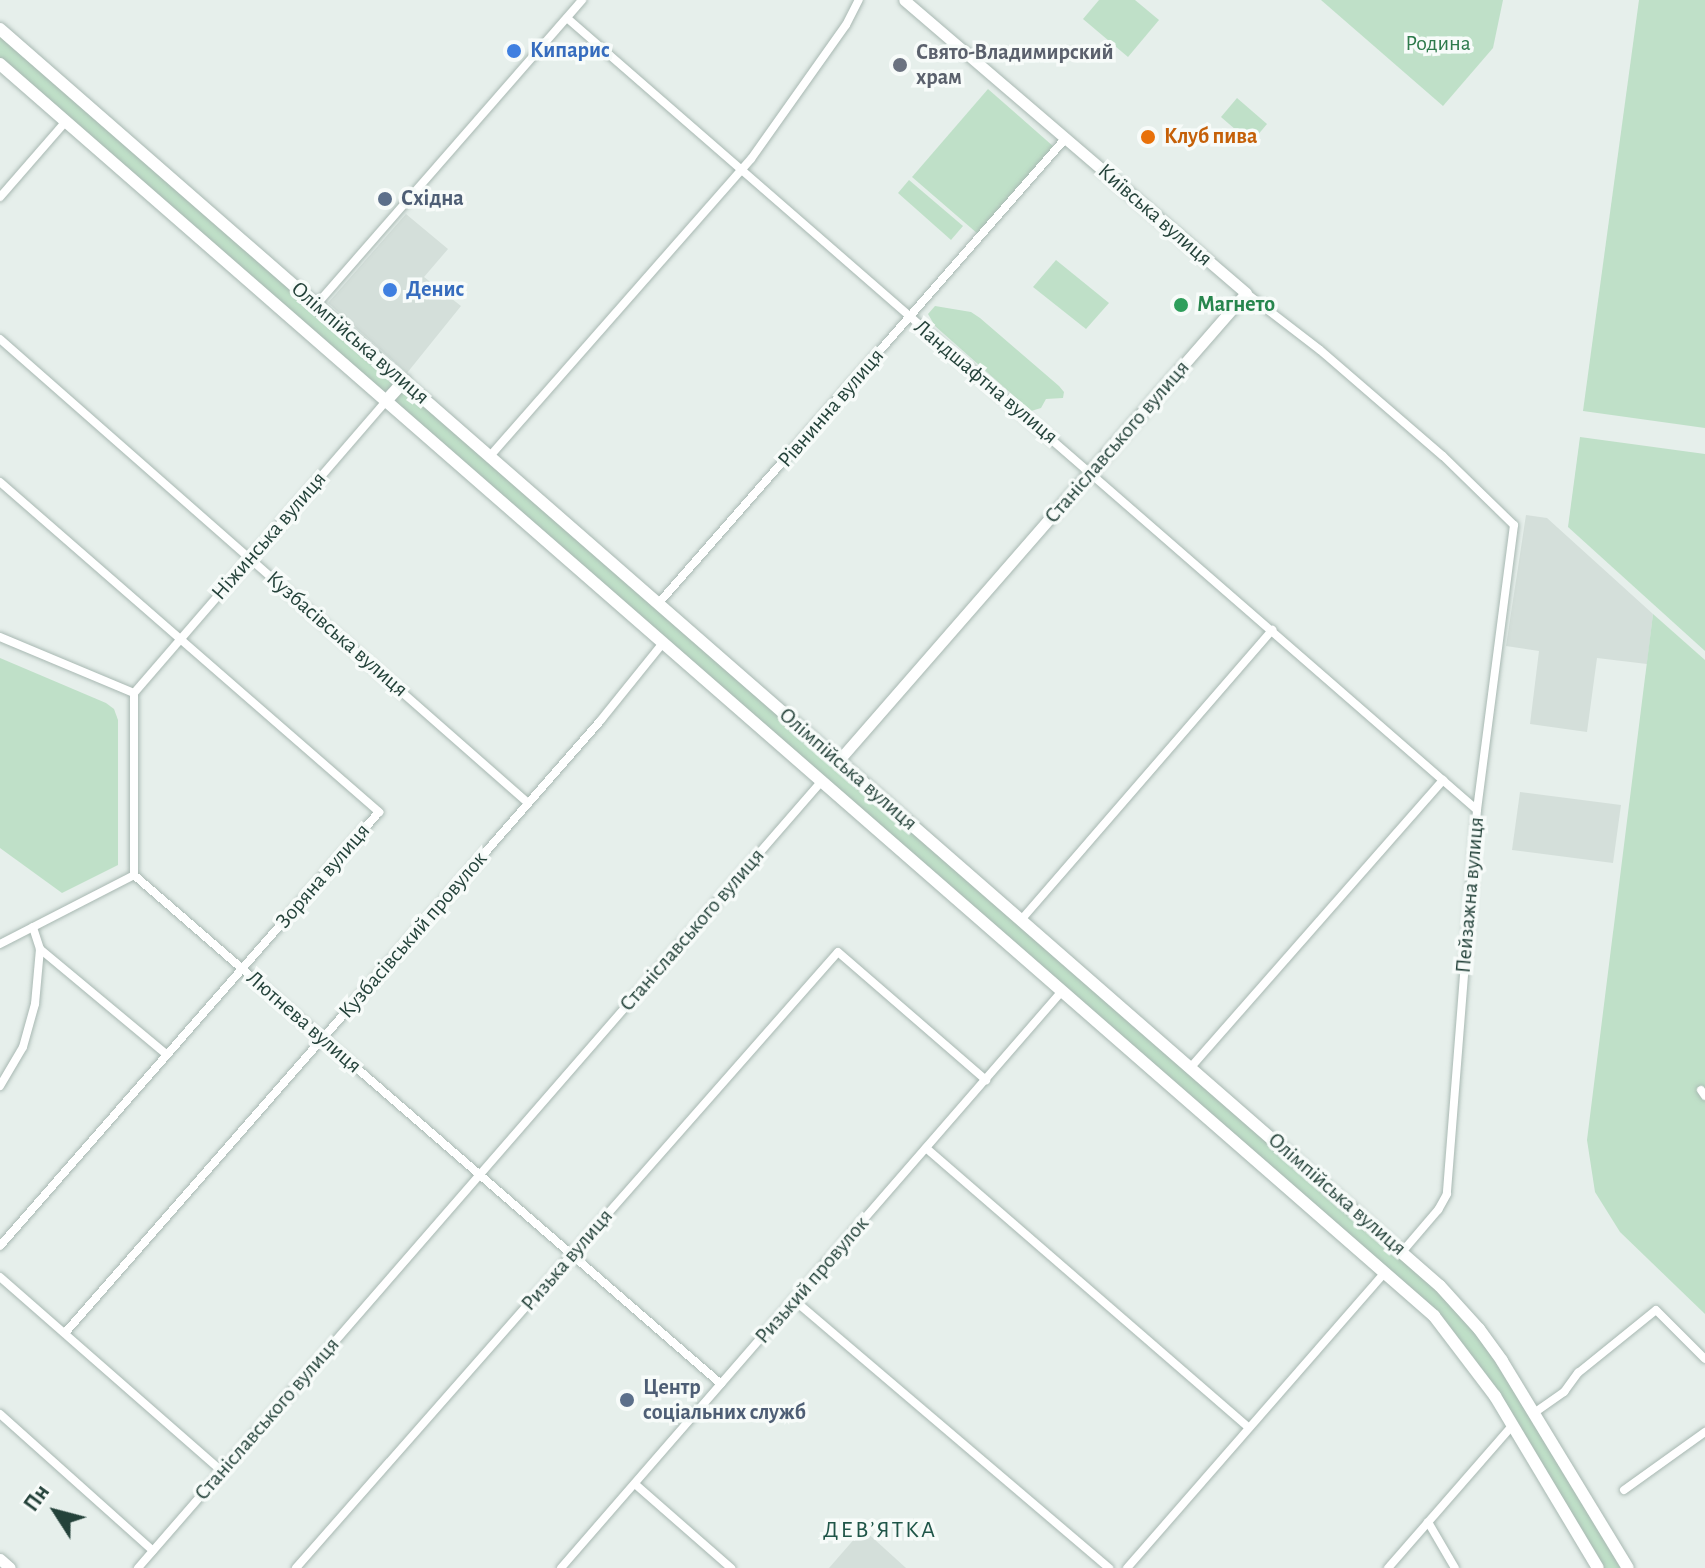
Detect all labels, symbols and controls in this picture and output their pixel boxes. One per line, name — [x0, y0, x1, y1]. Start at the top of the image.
park label: Родина — [1405, 31, 1471, 57]
place label: Кипарис — [530, 38, 610, 64]
place label: Свято-Владимирский храм — [916, 39, 1114, 90]
marker: Кипарис — [505, 42, 523, 60]
marker: Свято-Владимирский храм — [891, 56, 909, 74]
place label: Клуб пива — [1164, 124, 1257, 150]
marker: Клуб пива — [1139, 128, 1157, 146]
street label: Київська вулиця — [1092, 158, 1218, 272]
place label: Східна — [401, 186, 464, 212]
marker: Східна — [376, 190, 394, 208]
street label: Олімпійська вулиця — [285, 276, 435, 410]
place label: Денис — [406, 277, 464, 303]
marker: Денис — [381, 281, 399, 299]
place label: Магнето — [1197, 292, 1275, 318]
marker: Магнето — [1172, 296, 1190, 314]
street label: Ландшафтна вулиця — [909, 314, 1063, 450]
street label: Рівнинна вулиця — [772, 343, 890, 473]
street label: Станіславського вулиця — [1039, 355, 1195, 529]
street label: Ніжинська вулиця — [206, 466, 332, 606]
street label: Кузбасівська вулиця — [261, 565, 413, 703]
street label: Олімпійська вулиця — [773, 702, 923, 836]
street label: Пейзажна вулиця — [1450, 816, 1490, 974]
street label: Зоряна вулиця — [270, 818, 376, 934]
street label: Станіславського вулиця — [614, 843, 770, 1017]
street label: Кузбасівський провулок — [333, 846, 493, 1024]
street label: Лютнева вулиця — [241, 965, 367, 1079]
street label: Олімпійська вулиця — [1262, 1127, 1412, 1261]
street label: Ризька вулиця — [515, 1204, 619, 1316]
street label: Ризький провулок — [749, 1211, 875, 1349]
street label: Станіславського вулиця — [189, 1332, 345, 1506]
place label: Центр соціальних служб — [643, 1374, 806, 1426]
marker: Центр соціальних служб — [618, 1391, 636, 1409]
north arrow — [16, 1472, 96, 1552]
text: Пн — [20, 1481, 53, 1515]
district label: ДЕВ’ЯТКА — [823, 1517, 937, 1545]

